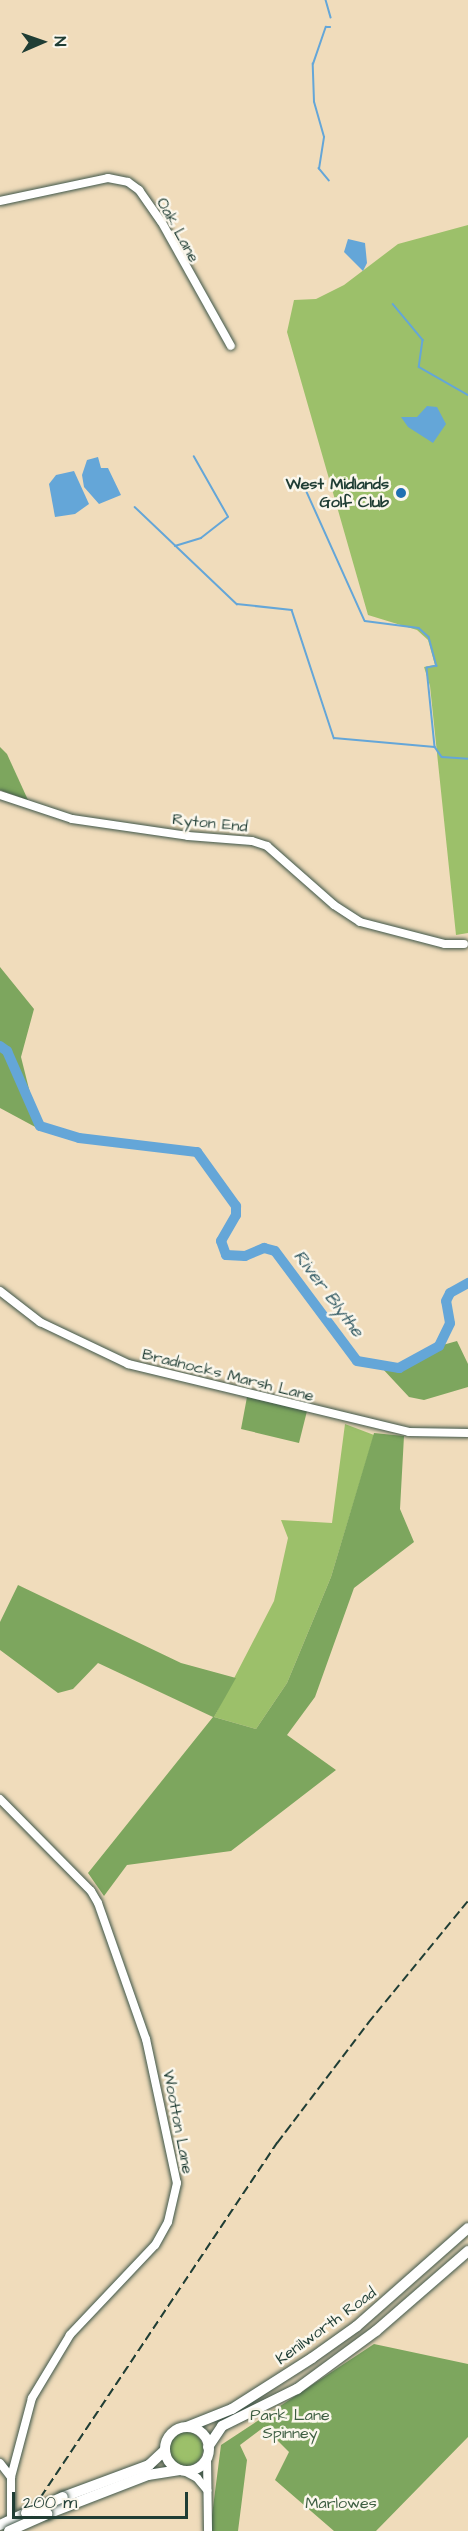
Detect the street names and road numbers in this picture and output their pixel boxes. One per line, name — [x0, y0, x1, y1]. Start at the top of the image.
street label: Oak Lane — [152, 194, 204, 266]
street label: Ryton End — [171, 809, 249, 837]
street label: Bradnocks Marsh Lane — [140, 1344, 316, 1406]
street label: Wootton Lane — [159, 2069, 197, 2175]
street label: Kenilworth Road — [272, 2283, 380, 2369]

